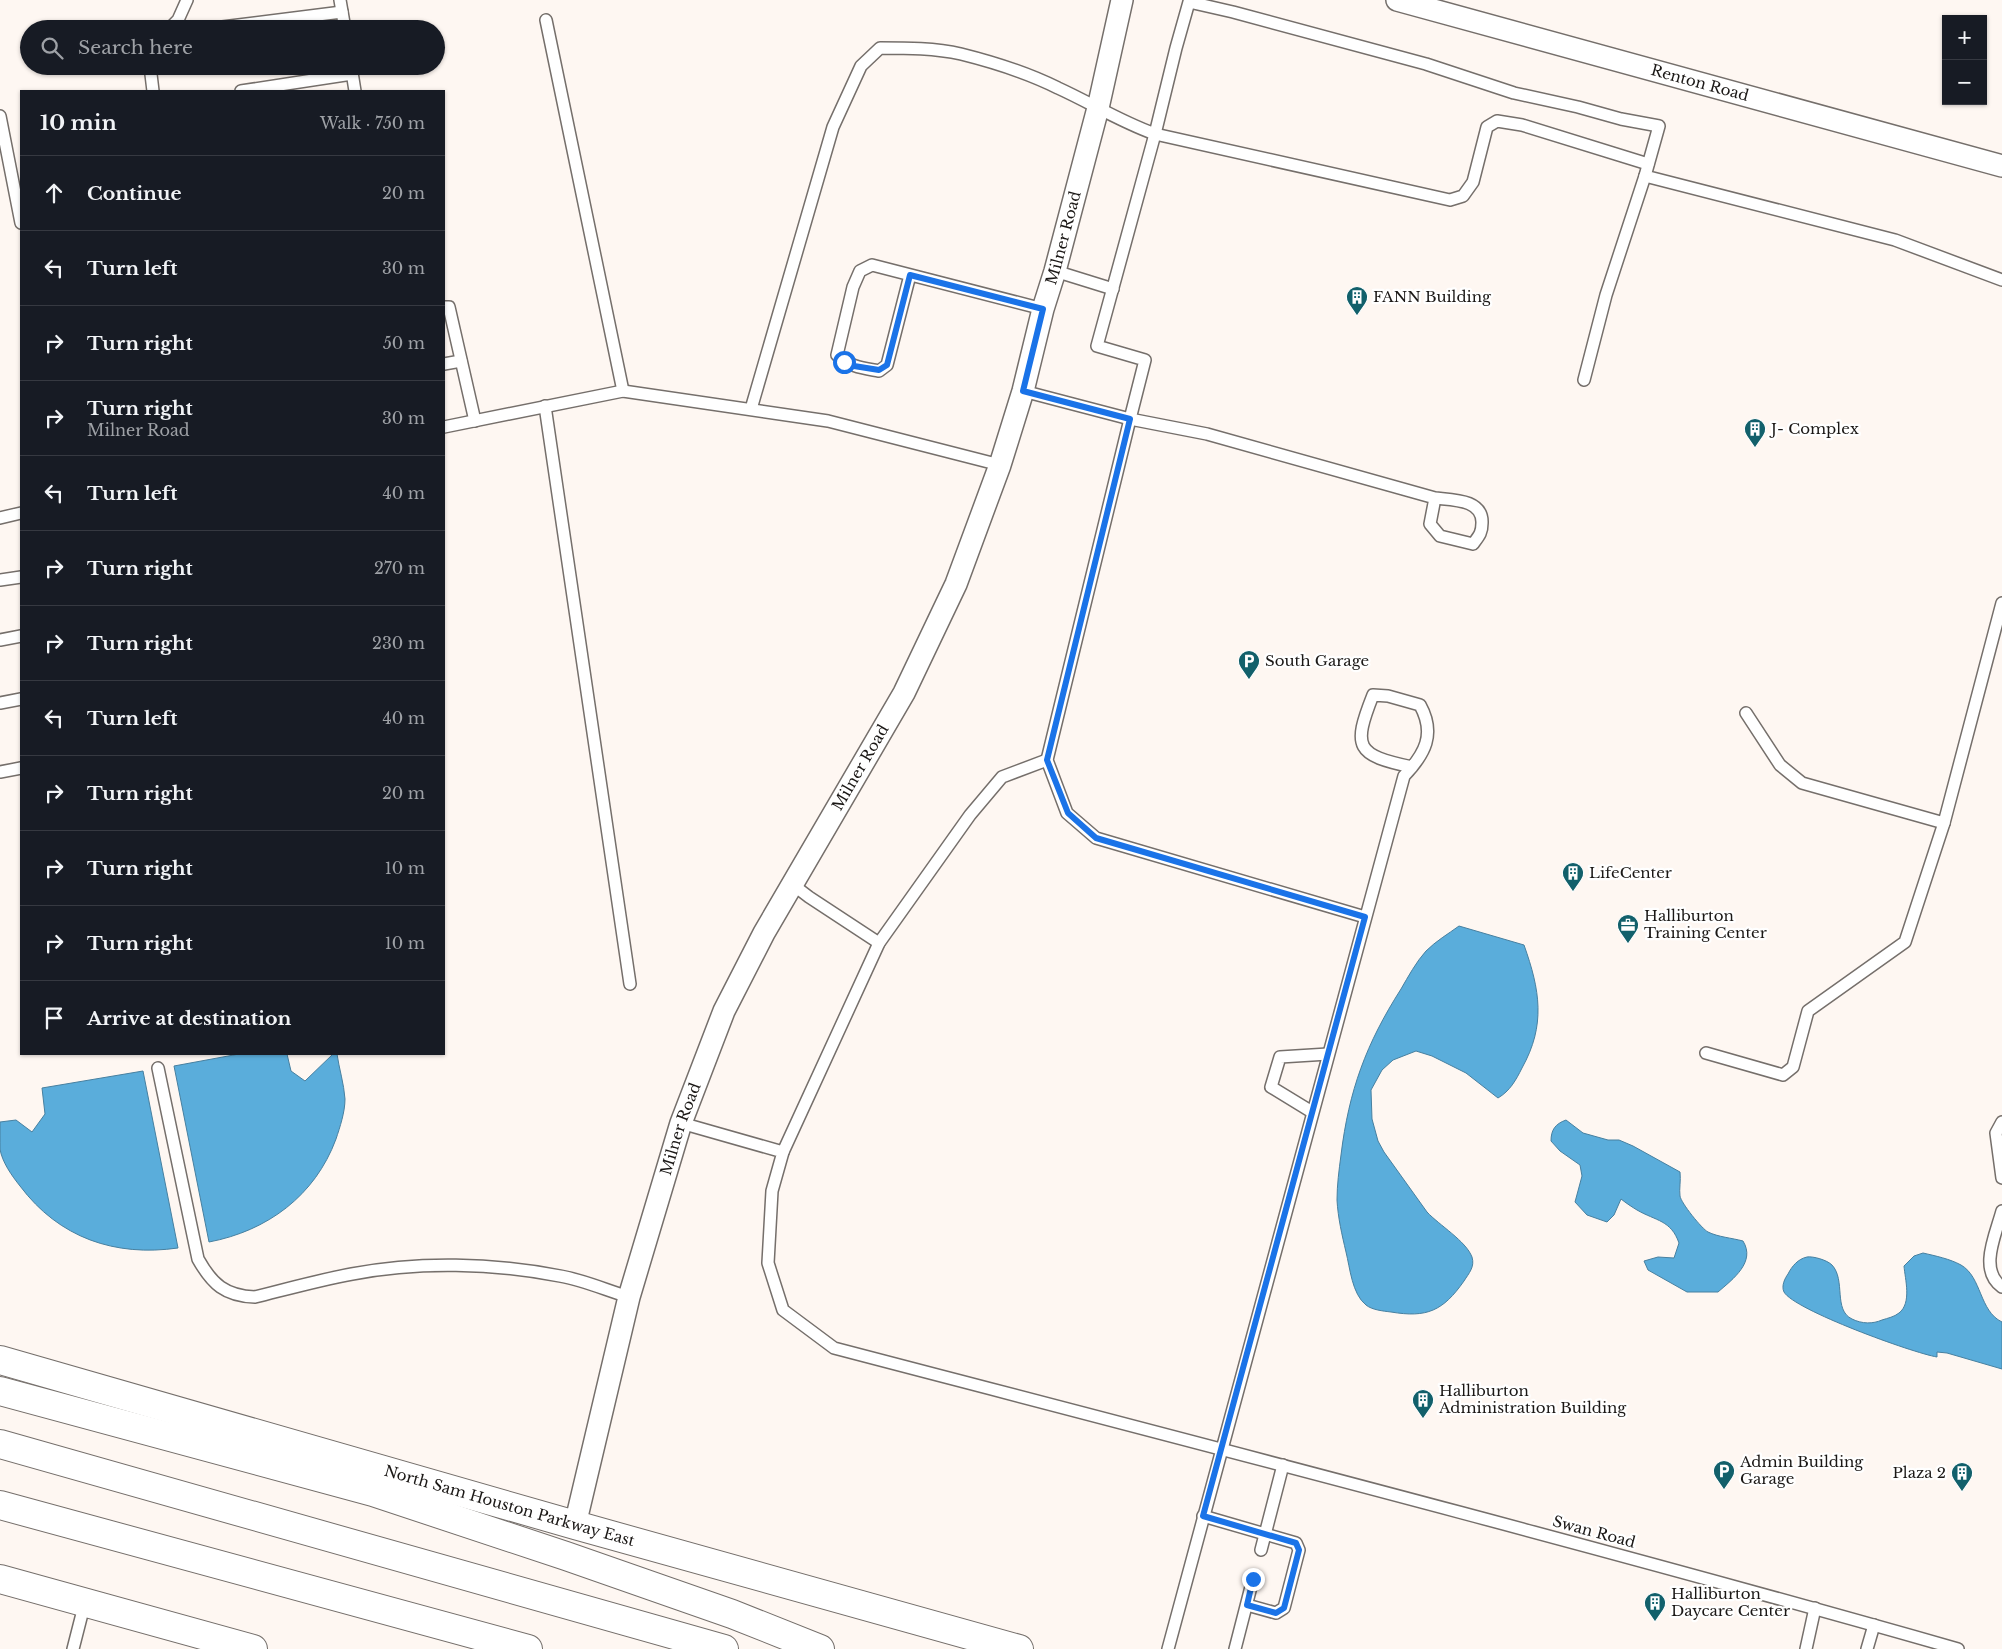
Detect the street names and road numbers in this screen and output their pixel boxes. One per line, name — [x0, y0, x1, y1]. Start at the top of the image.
street label: Renton Road — [1649, 60, 1751, 105]
street label: Milner Road — [1041, 189, 1085, 287]
street label: Milner Road — [828, 721, 893, 814]
street label: Milner Road — [656, 1080, 705, 1177]
street label: North Sam Houston Parkway East — [382, 1461, 637, 1550]
street label: Swan Road — [1551, 1511, 1638, 1552]

